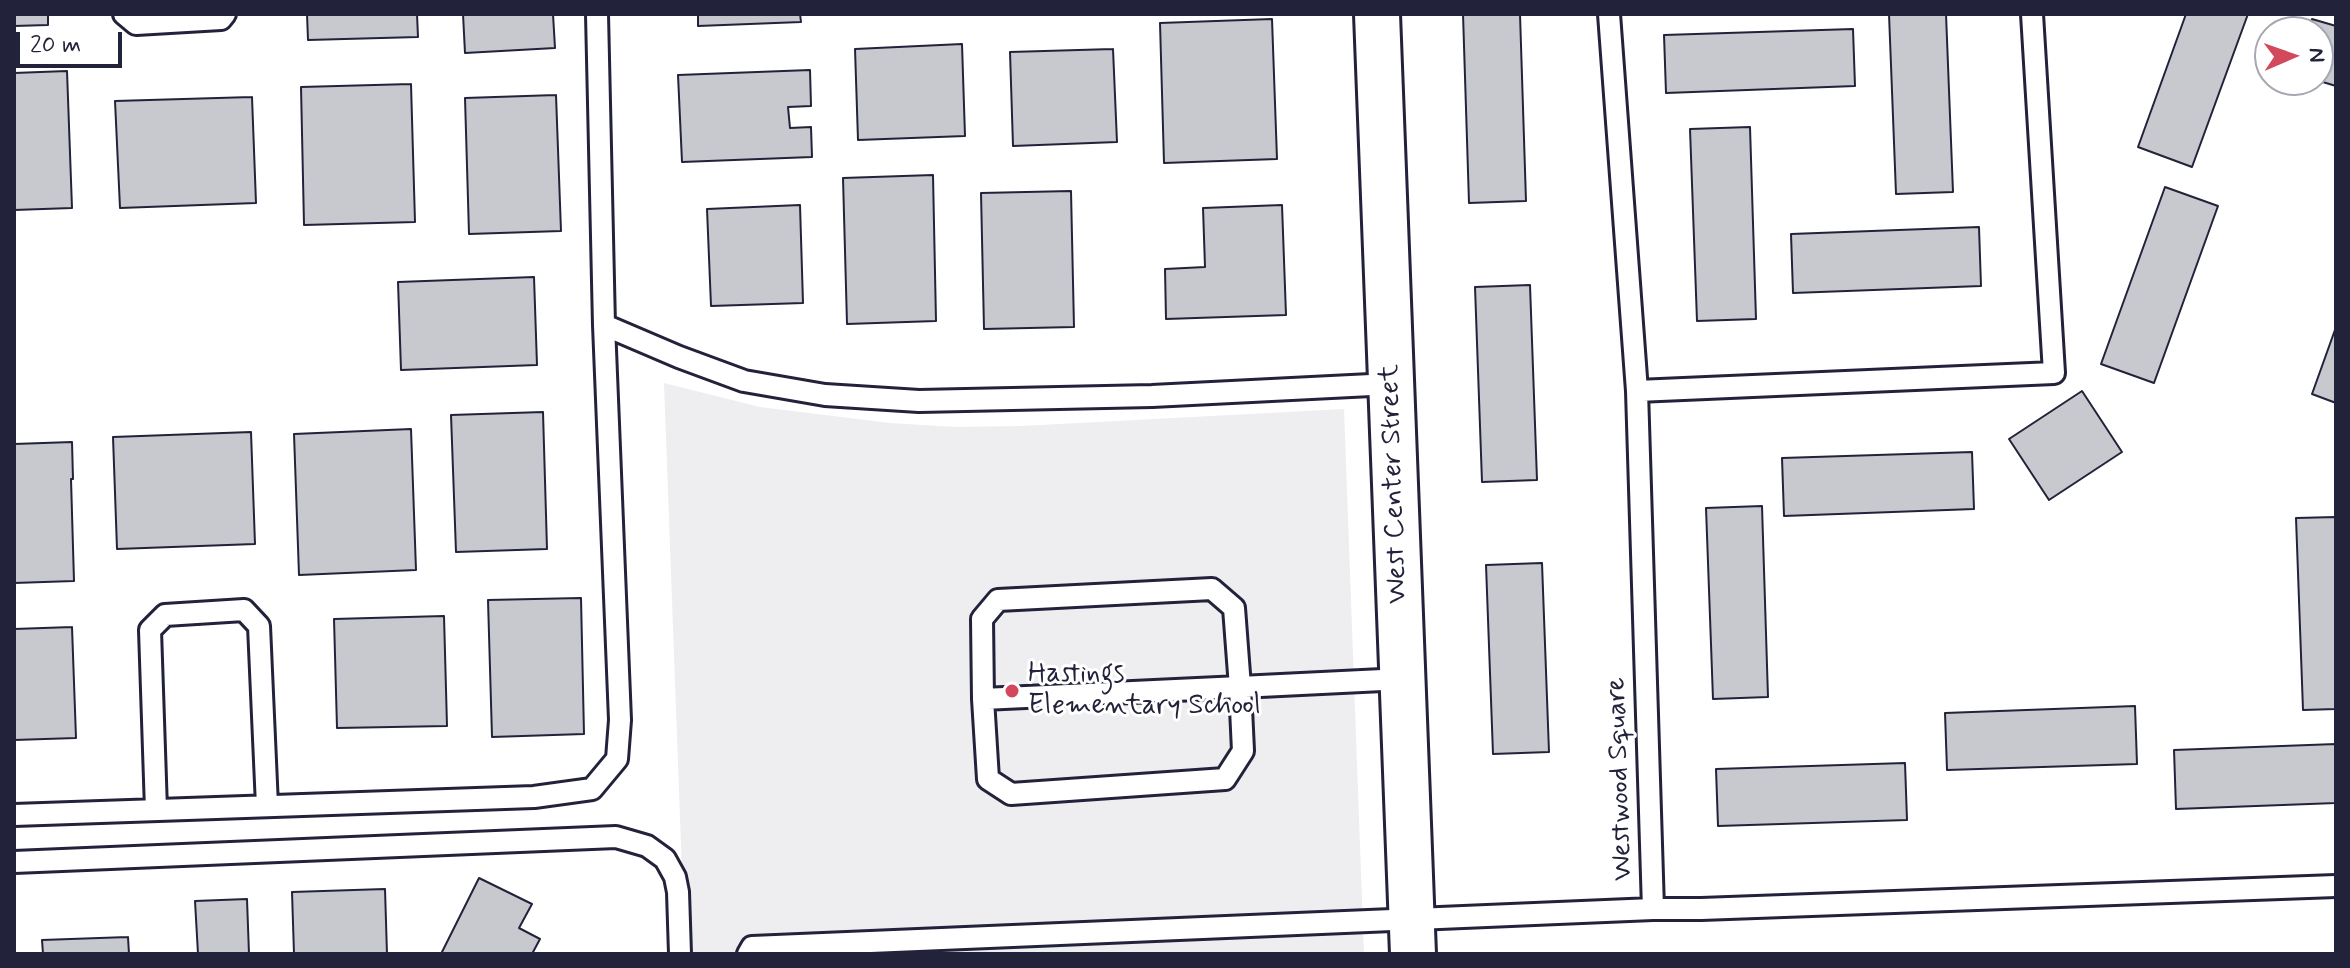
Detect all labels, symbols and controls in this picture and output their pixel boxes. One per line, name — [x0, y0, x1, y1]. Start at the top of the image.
scale bar — [20, 16, 126, 66]
north arrow — [2254, 16, 2334, 96]
text: 20 m — [30, 30, 81, 61]
text: N — [2302, 47, 2330, 63]
street label: West Center Street — [1374, 364, 1416, 604]
place label: Hastings Elementary School — [1028, 658, 1261, 724]
street label: Westwood Square — [1601, 677, 1641, 881]
marker: Hastings Elementary School — [1003, 682, 1021, 700]

